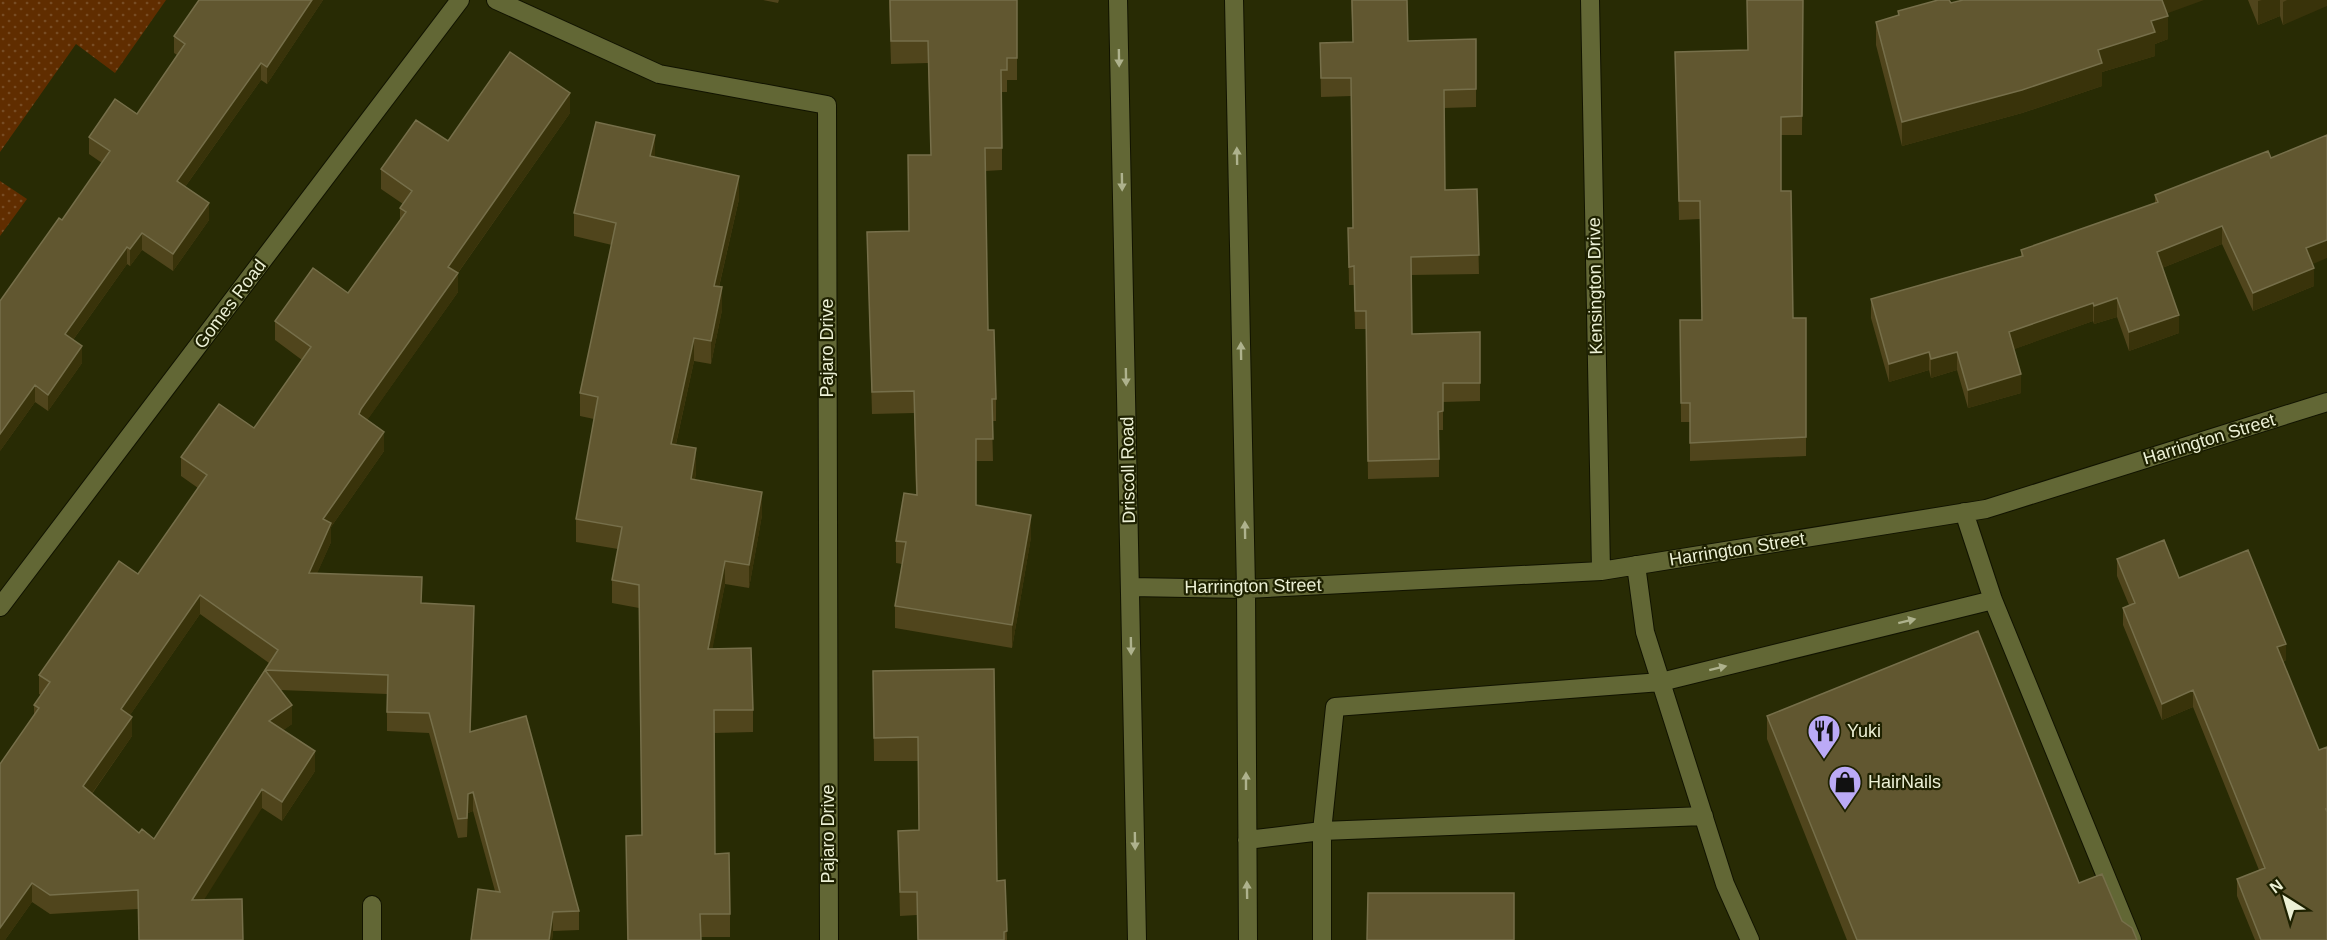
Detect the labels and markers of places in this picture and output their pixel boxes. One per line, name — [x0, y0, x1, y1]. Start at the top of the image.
restaurant icon: Yuki — [1806, 713, 1842, 760]
place label: Yuki — [1847, 721, 1881, 741]
shop icon: HairNails — [1827, 764, 1863, 811]
place label: HairNails — [1868, 772, 1941, 792]

